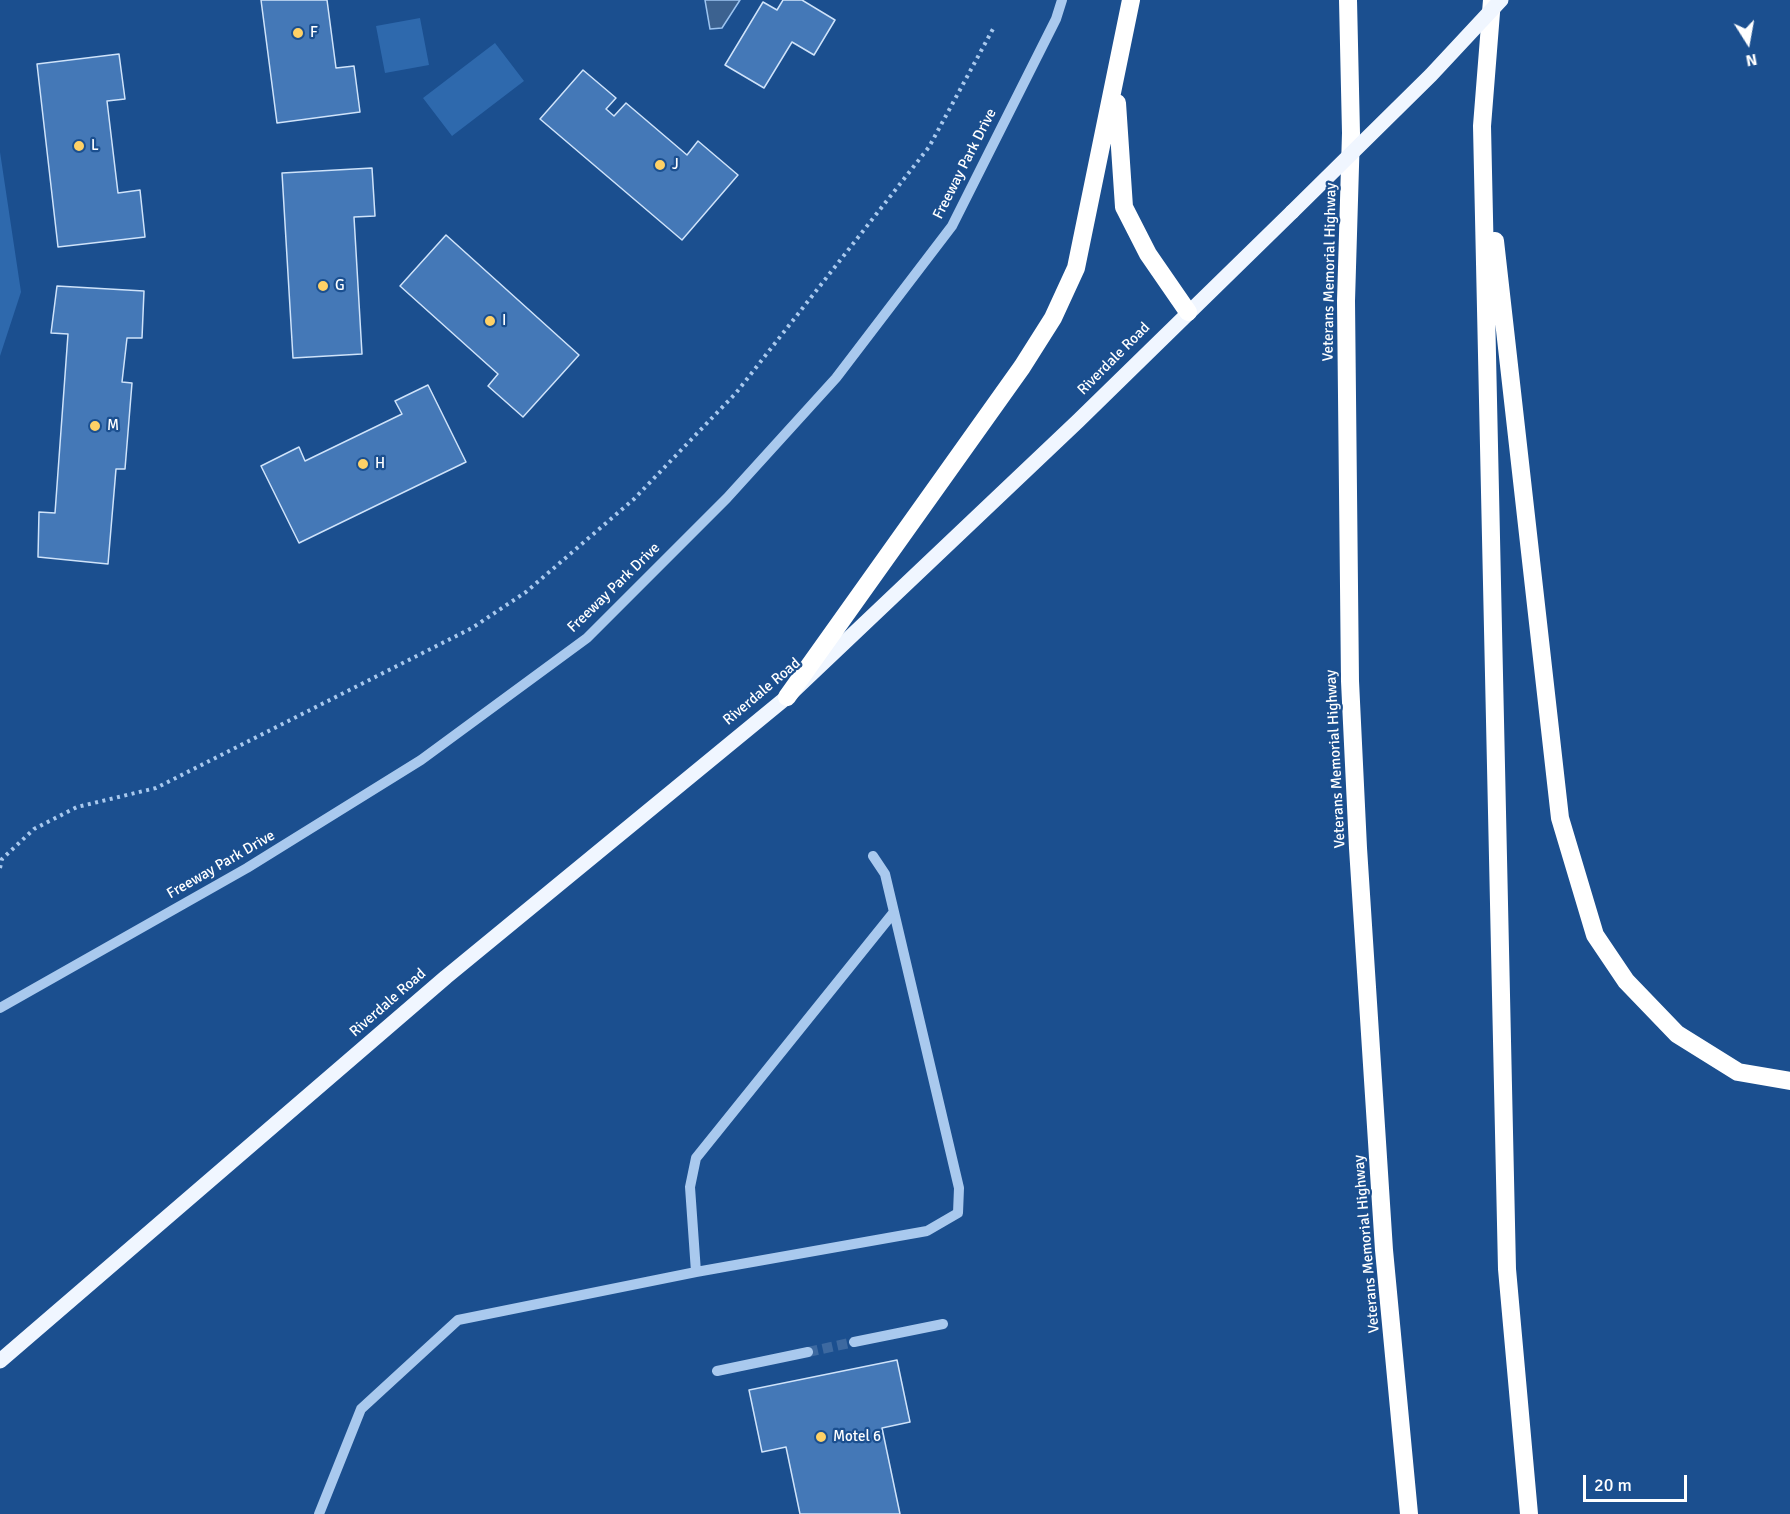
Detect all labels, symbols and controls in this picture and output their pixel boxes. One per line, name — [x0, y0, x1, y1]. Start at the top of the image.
north arrow — [1718, 12, 1778, 72]
place label: F — [310, 24, 318, 42]
marker: F — [291, 26, 305, 40]
text: N — [1744, 49, 1759, 71]
street label: Freeway Park Drive — [929, 106, 1001, 222]
place label: L — [91, 137, 99, 155]
marker: L — [72, 139, 86, 153]
place label: J — [672, 156, 679, 174]
marker: J — [653, 158, 667, 172]
street label: Veterans Memorial Highway — [1319, 182, 1341, 362]
place label: G — [335, 277, 345, 295]
marker: G — [316, 279, 330, 293]
place label: I — [502, 312, 506, 330]
marker: I — [483, 314, 497, 328]
street label: Riverdale Road — [1074, 319, 1154, 399]
place label: M — [107, 417, 119, 435]
marker: M — [88, 419, 102, 433]
place label: H — [375, 455, 385, 473]
marker: H — [356, 457, 370, 471]
street label: Freeway Park Drive — [564, 539, 664, 637]
street label: Riverdale Road — [720, 655, 804, 729]
street label: Veterans Memorial Highway — [1322, 669, 1350, 849]
street label: Freeway Park Drive — [164, 827, 278, 903]
street label: Riverdale Road — [346, 965, 430, 1041]
street label: Veterans Memorial Highway — [1350, 1154, 1384, 1334]
place label: Motel 6 — [833, 1428, 881, 1446]
marker: Motel 6 — [814, 1430, 828, 1444]
scale bar — [1586, 1463, 1690, 1501]
text: 20 m — [1594, 1474, 1632, 1496]

